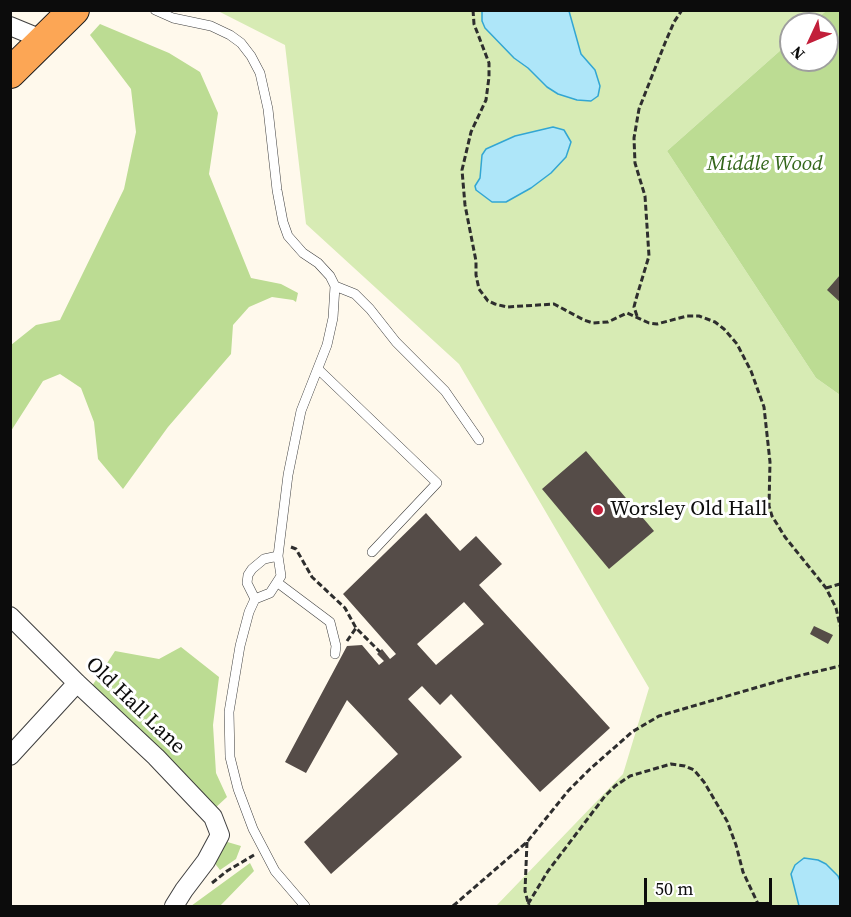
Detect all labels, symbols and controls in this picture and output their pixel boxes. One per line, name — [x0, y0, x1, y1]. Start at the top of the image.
north arrow — [779, 12, 839, 72]
text: N — [786, 41, 809, 65]
park label: Middle Wood — [707, 152, 823, 178]
place label: Worsley Old Hall — [610, 497, 767, 523]
marker: Worsley Old Hall — [591, 503, 605, 517]
street label: Old Hall Lane — [80, 652, 190, 760]
scale bar — [647, 866, 774, 904]
text: 50 m — [655, 876, 693, 901]

